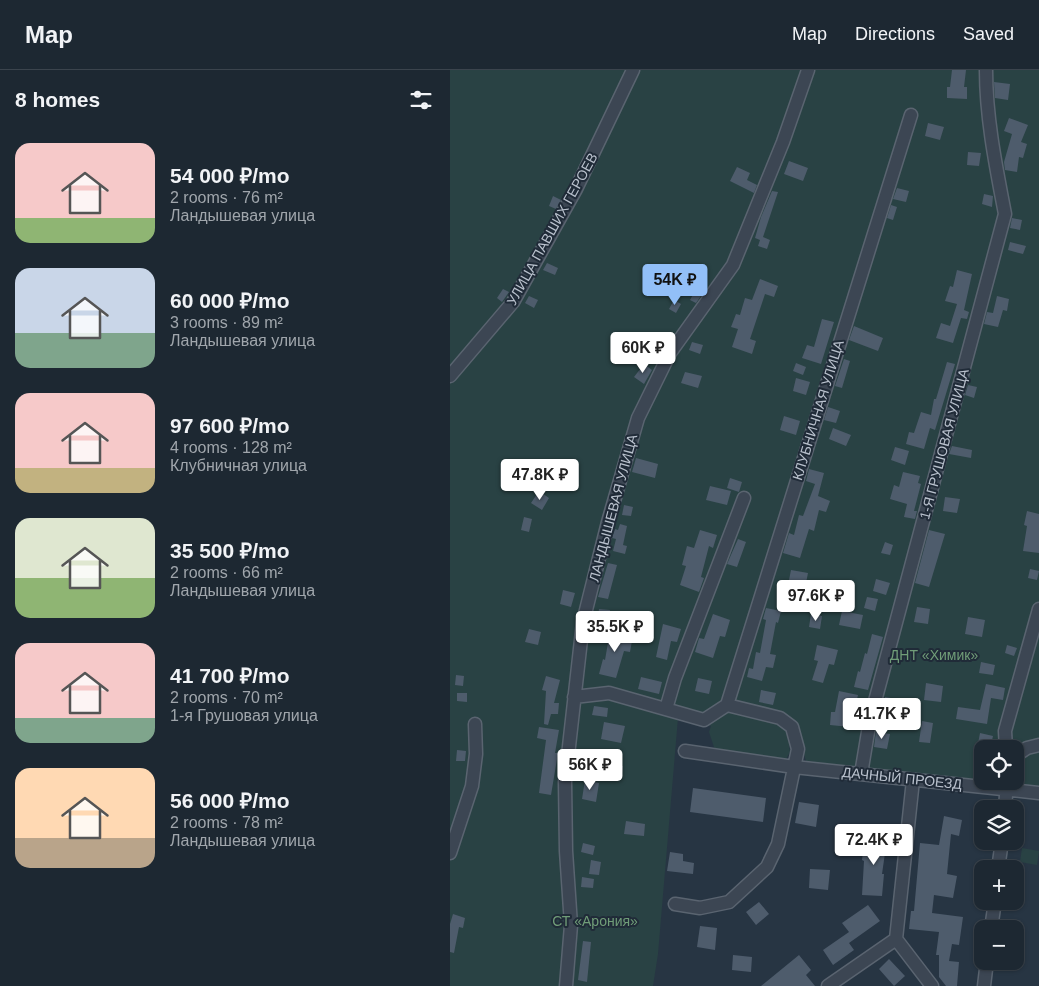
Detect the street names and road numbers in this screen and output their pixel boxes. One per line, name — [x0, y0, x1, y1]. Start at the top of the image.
street label: УЛИЦА ПАВШИХ ГЕРОЕВ — [503, 150, 601, 308]
street label: КЛУБНИЧНАЯ УЛИЦА — [789, 337, 847, 482]
street label: 1-Я ГРУШОВАЯ УЛИЦА — [916, 366, 972, 521]
street label: ЛАНДЫШЕВАЯ УЛИЦА — [586, 432, 641, 584]
street label: ДАЧНЫЙ ПРОЕЗД — [841, 763, 963, 792]

